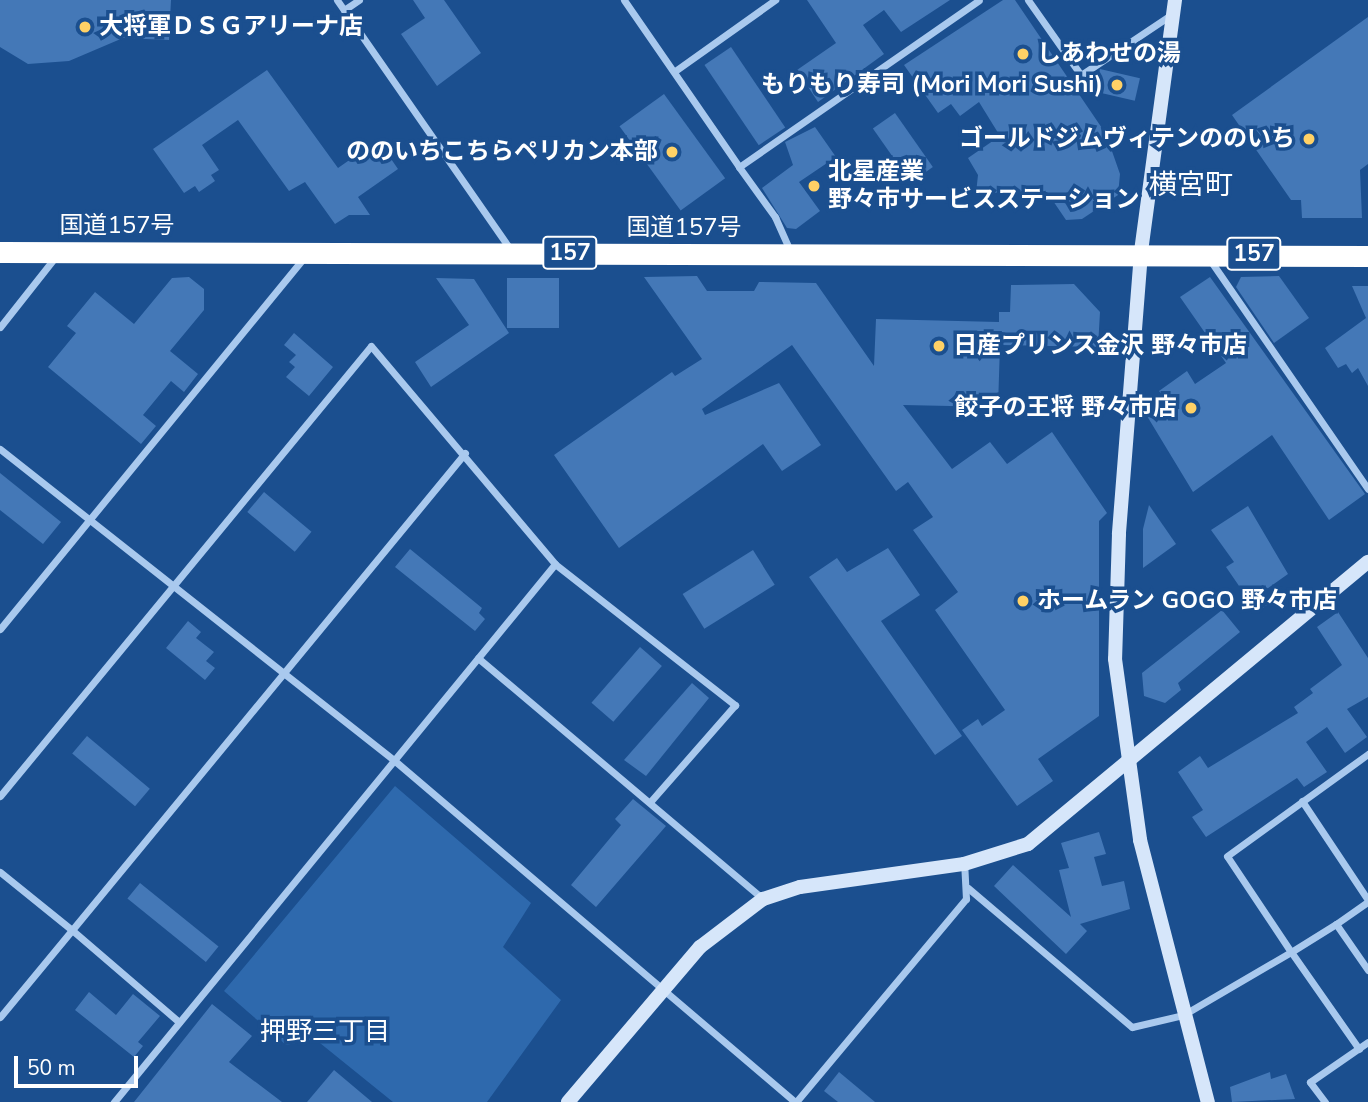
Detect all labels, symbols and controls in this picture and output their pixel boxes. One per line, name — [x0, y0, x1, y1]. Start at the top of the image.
place label: 大将軍ＤＳＧアリーナ店 — [99, 13, 363, 41]
marker: 大将軍ＤＳＧアリーナ店 — [77, 19, 93, 35]
place label: しあわせの湯 — [1037, 40, 1181, 68]
marker: しあわせの湯 — [1015, 46, 1031, 62]
place label: もりもり寿司 (Mori Mori Sushi) — [761, 71, 1103, 99]
marker: もりもり寿司 (Mori Mori Sushi) — [1109, 77, 1125, 93]
place label: ゴールドジムヴィテンののいち — [959, 125, 1295, 153]
marker: ゴールドジムヴィテンののいち — [1301, 131, 1317, 147]
place label: ののいちこちらペリカン本部 — [346, 138, 658, 166]
marker: ののいちこちらペリカン本部 — [664, 144, 680, 160]
place label: 北星産業 野々市サービスステーション — [828, 158, 1140, 214]
district label: 横宮町 — [1149, 168, 1233, 202]
marker: 北星産業 野々市サービスステーション — [806, 178, 822, 194]
street label: 国道157号 — [59, 212, 175, 240]
street label: 国道157号 — [626, 214, 742, 242]
road number: 157 — [542, 234, 598, 272]
road number: 157 — [1226, 234, 1282, 274]
place label: 日産プリンス金沢 野々市店 — [953, 332, 1247, 360]
marker: 日産プリンス金沢 野々市店 — [931, 338, 947, 354]
place label: 餃子の王将 野々市店 — [955, 394, 1177, 422]
marker: 餃子の王将 野々市店 — [1183, 400, 1199, 416]
place label: ホームラン GOGO 野々市店 — [1037, 587, 1339, 615]
marker: ホームラン GOGO 野々市店 — [1015, 593, 1031, 609]
district label: 押野三丁目 — [260, 1016, 390, 1048]
scale bar — [18, 1042, 142, 1086]
text: 50 m — [27, 1054, 76, 1082]

